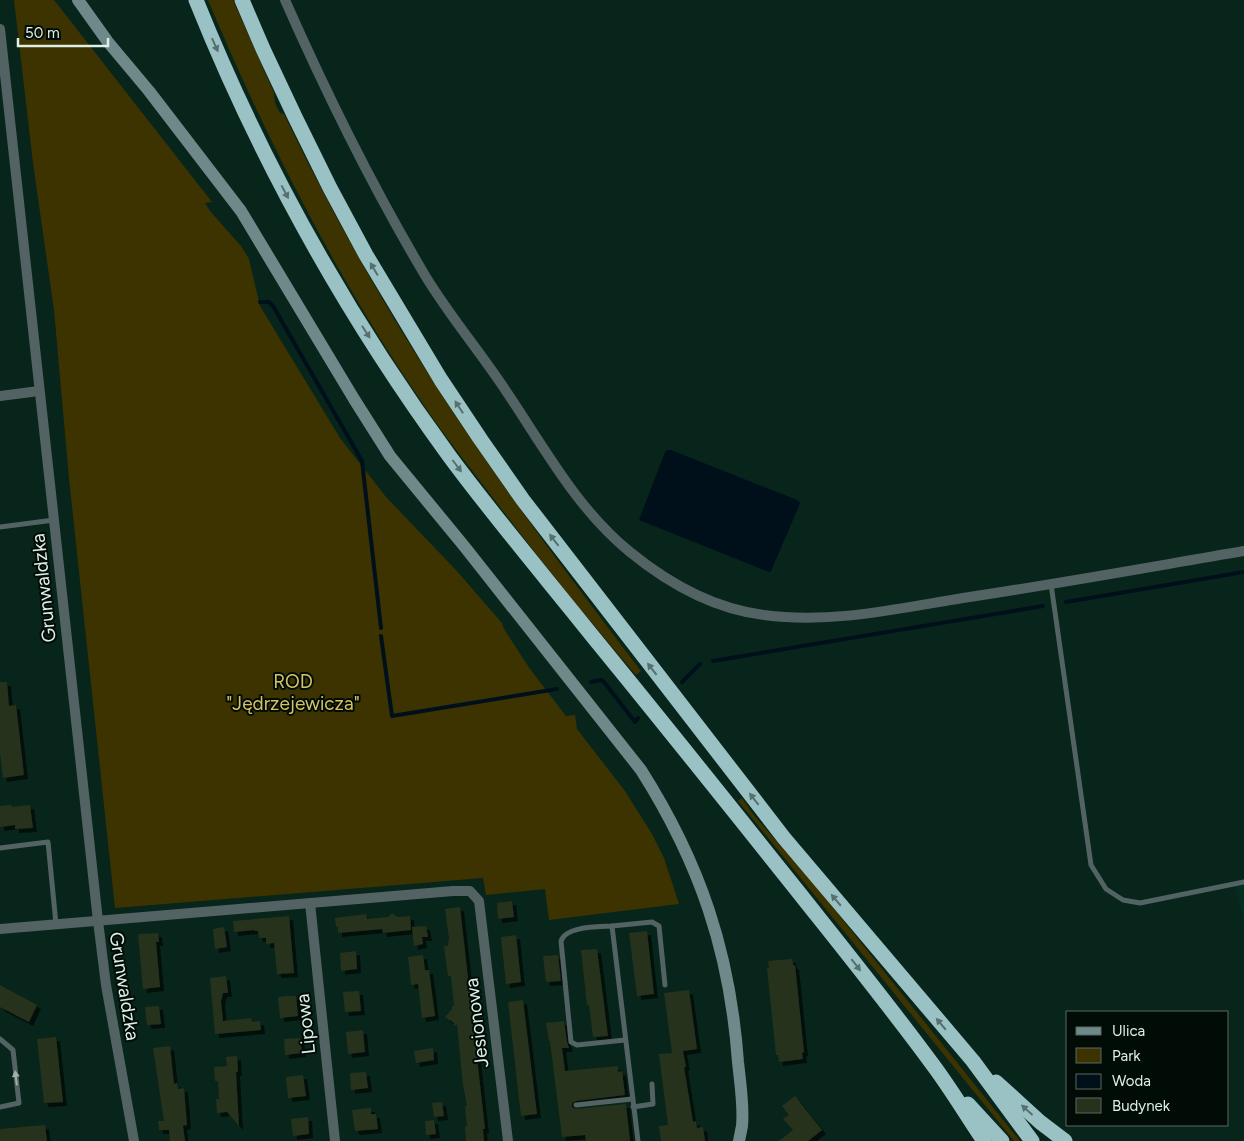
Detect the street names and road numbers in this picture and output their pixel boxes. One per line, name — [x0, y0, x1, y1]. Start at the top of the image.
street label: Grunwaldzka — [26, 532, 61, 644]
street label: Grunwaldzka — [105, 930, 144, 1042]
street label: Jesionowa — [460, 977, 493, 1069]
street label: Lipowa — [291, 993, 320, 1055]

